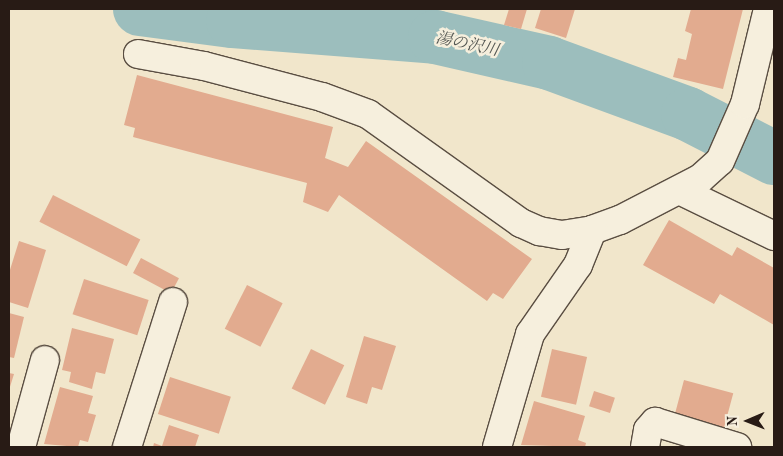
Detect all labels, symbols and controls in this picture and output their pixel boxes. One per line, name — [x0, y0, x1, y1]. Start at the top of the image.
water label: 湯の沢川 — [434, 29, 500, 61]
north arrow — [723, 396, 773, 446]
text: N — [726, 416, 740, 427]

